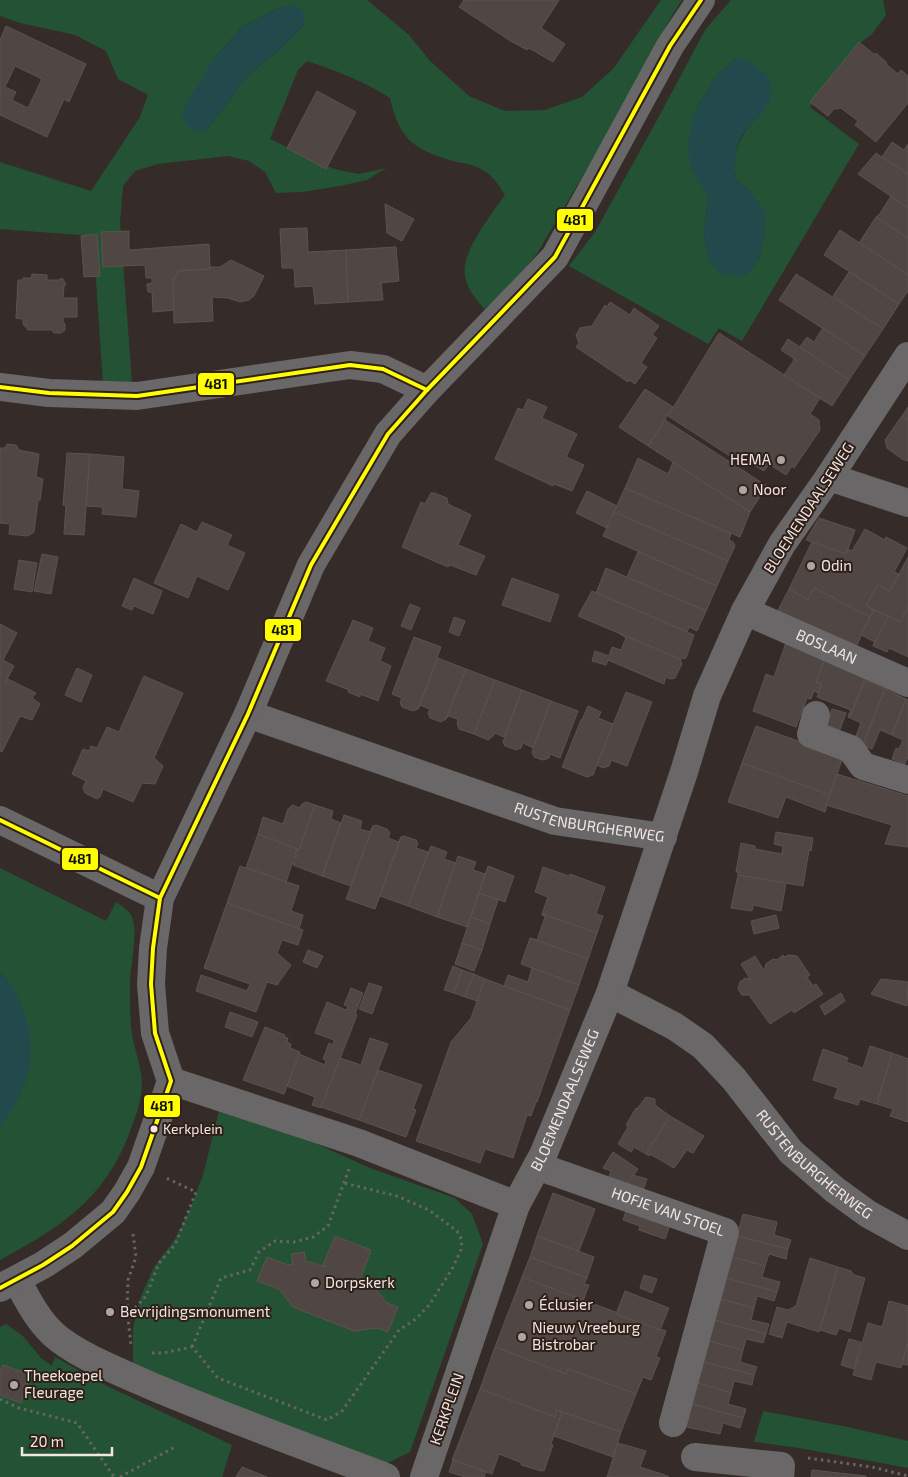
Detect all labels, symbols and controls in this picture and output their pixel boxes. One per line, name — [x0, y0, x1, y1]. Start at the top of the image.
line badge: 481 — [556, 208, 594, 232]
text: 481 — [563, 211, 587, 228]
line badge: 481 — [197, 372, 235, 396]
text: 481 — [204, 375, 228, 392]
street label: BLOEMENDAALSEWEG — [759, 439, 857, 576]
place label: HEMA — [730, 450, 772, 468]
marker: HEMA — [775, 454, 787, 466]
place label: Noor — [753, 480, 787, 498]
marker: Noor — [737, 484, 749, 496]
place label: Odin — [821, 556, 852, 574]
marker: Odin — [805, 560, 817, 572]
line badge: 481 — [264, 618, 302, 642]
text: 481 — [271, 621, 295, 638]
street label: BOSLAAN — [794, 625, 860, 667]
street label: RUSTENBURGHERWEG — [512, 798, 666, 845]
line badge: 481 — [61, 847, 99, 871]
text: 481 — [68, 850, 92, 867]
street label: BLOEMENDAALSEWEG — [526, 1026, 602, 1174]
line badge: 481 — [143, 1094, 181, 1118]
text: 481 — [150, 1097, 174, 1114]
street label: RUSTENBURGHERWEG — [753, 1106, 876, 1222]
place label: Kerkplein — [163, 1120, 223, 1137]
marker: Kerkplein — [149, 1124, 159, 1134]
street label: HOFJE VAN STOEL — [609, 1183, 728, 1239]
place label: Dorpskerk — [325, 1273, 395, 1291]
marker: Dorpskerk — [309, 1277, 321, 1289]
place label: Éclusier — [539, 1295, 593, 1313]
marker: Éclusier — [523, 1299, 535, 1311]
place label: Bevrijdingsmonument — [120, 1302, 271, 1321]
marker: Bevrijdingsmonument — [104, 1306, 116, 1318]
place label: Nieuw Vreeburg Bistrobar — [532, 1318, 641, 1353]
marker: Nieuw Vreeburg Bistrobar — [516, 1331, 528, 1343]
place label: Theekoepel Fleurage — [24, 1366, 103, 1401]
street label: KERKPLEIN — [425, 1370, 467, 1447]
marker: Theekoepel Fleurage — [8, 1379, 20, 1391]
scale bar — [22, 1424, 112, 1456]
text: 20 m — [30, 1432, 64, 1450]

